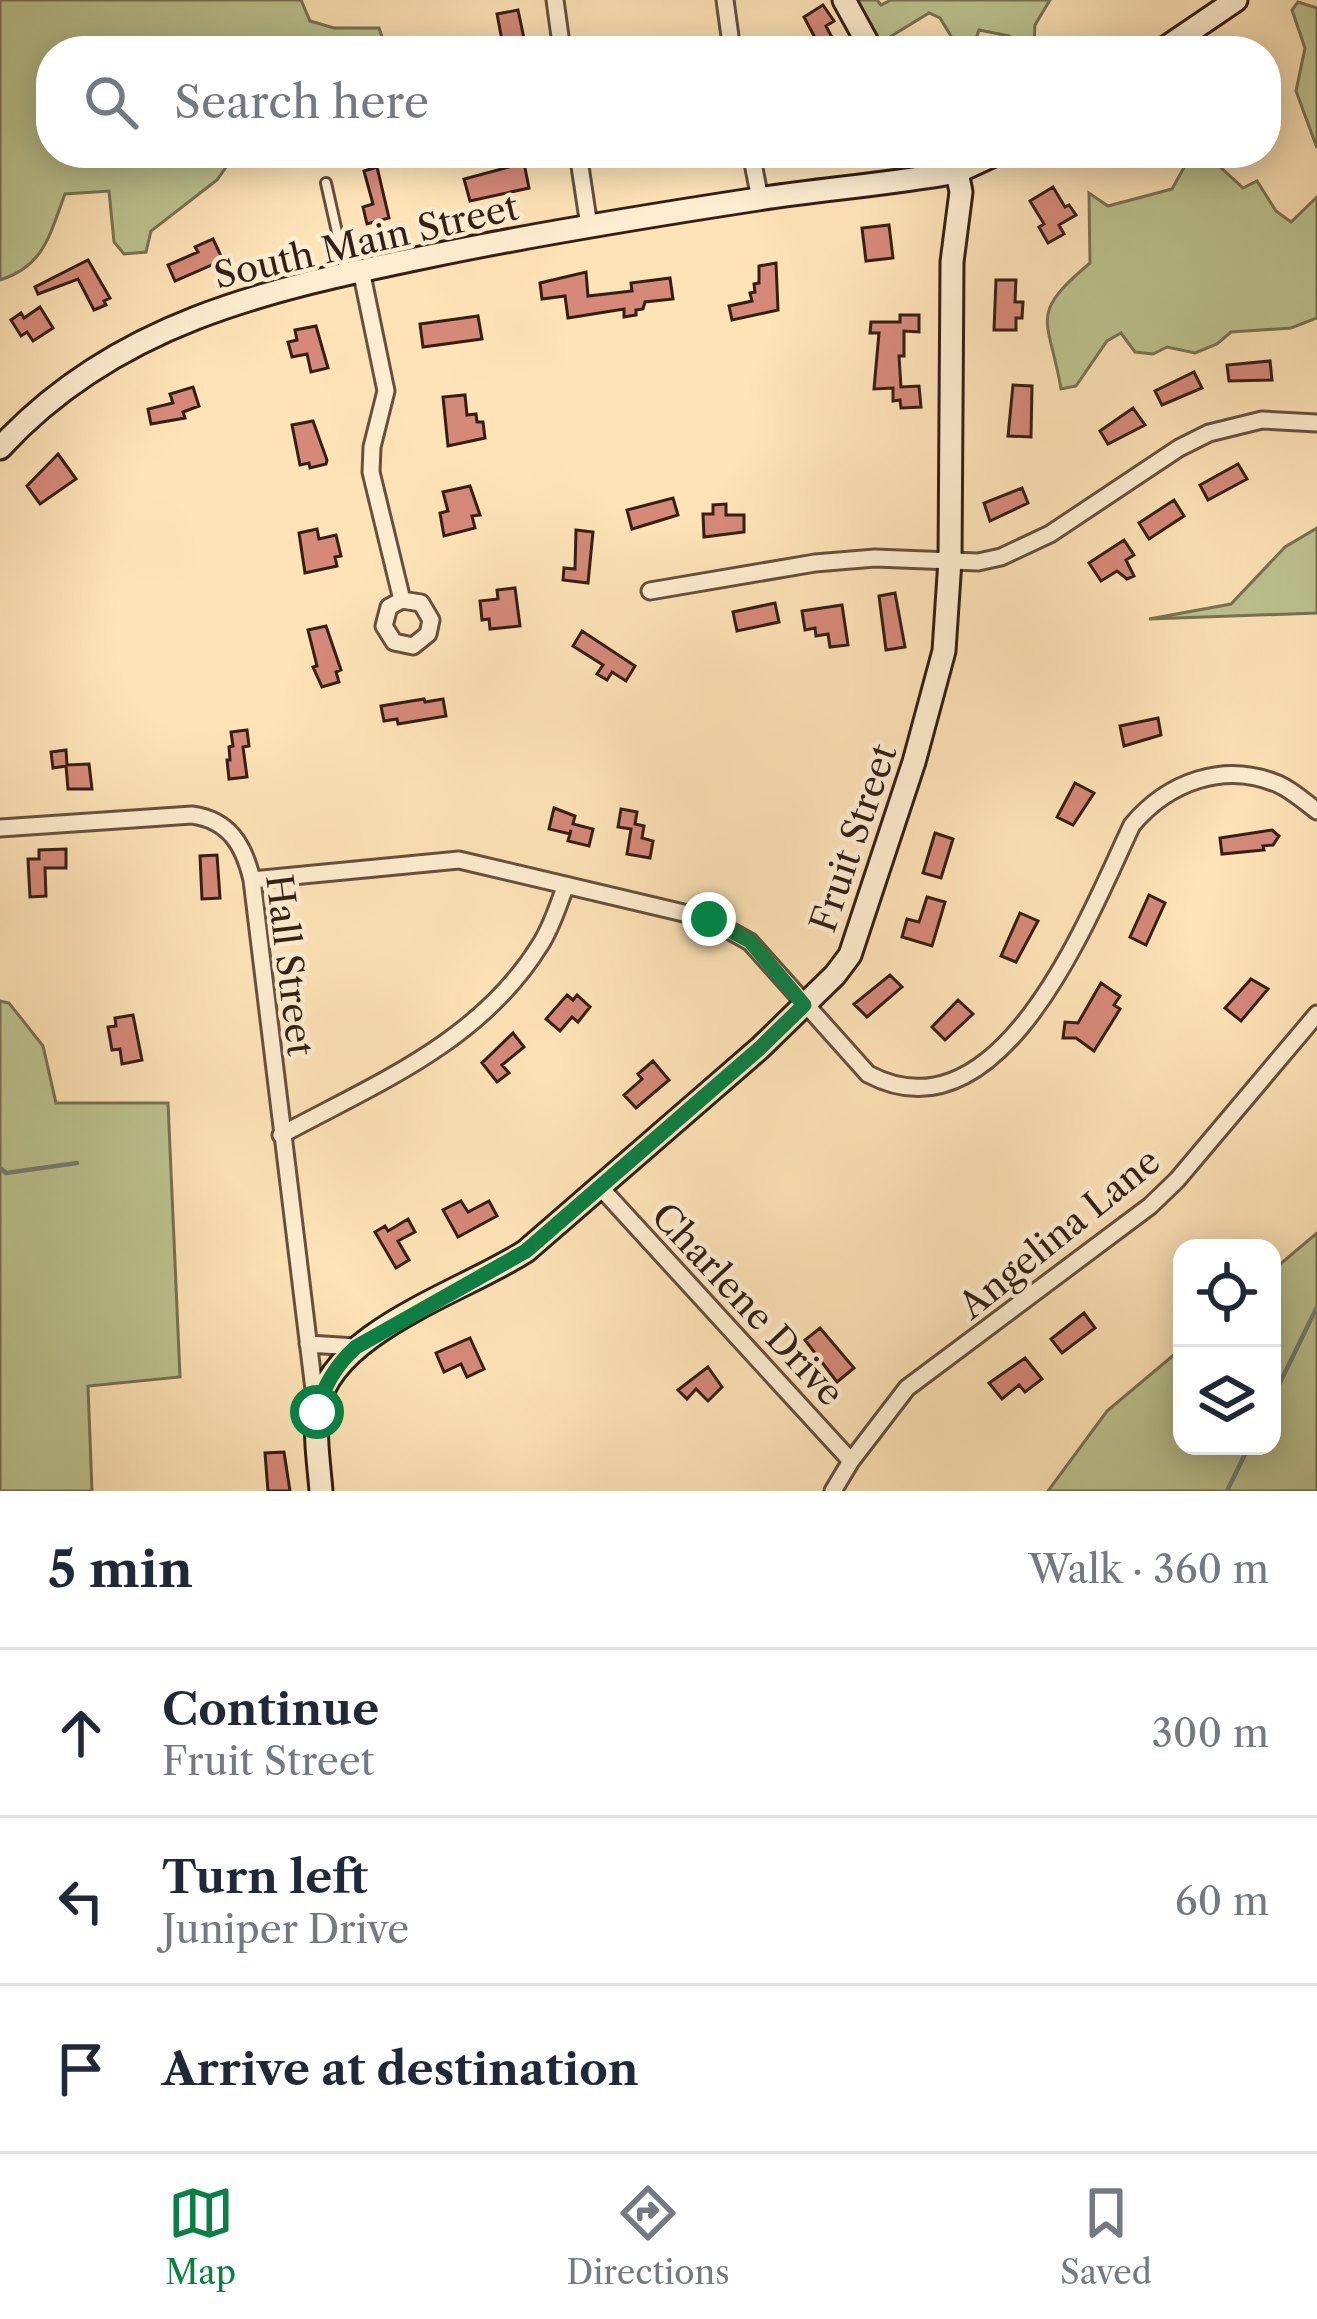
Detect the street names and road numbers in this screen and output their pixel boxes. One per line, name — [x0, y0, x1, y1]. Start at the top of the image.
street label: South Main Street — [210, 185, 523, 297]
street label: Fruit Street — [800, 738, 906, 938]
street label: Hall Street — [257, 872, 323, 1059]
street label: Angelina Lane — [949, 1139, 1168, 1328]
street label: Charlene Drive — [643, 1194, 853, 1414]

